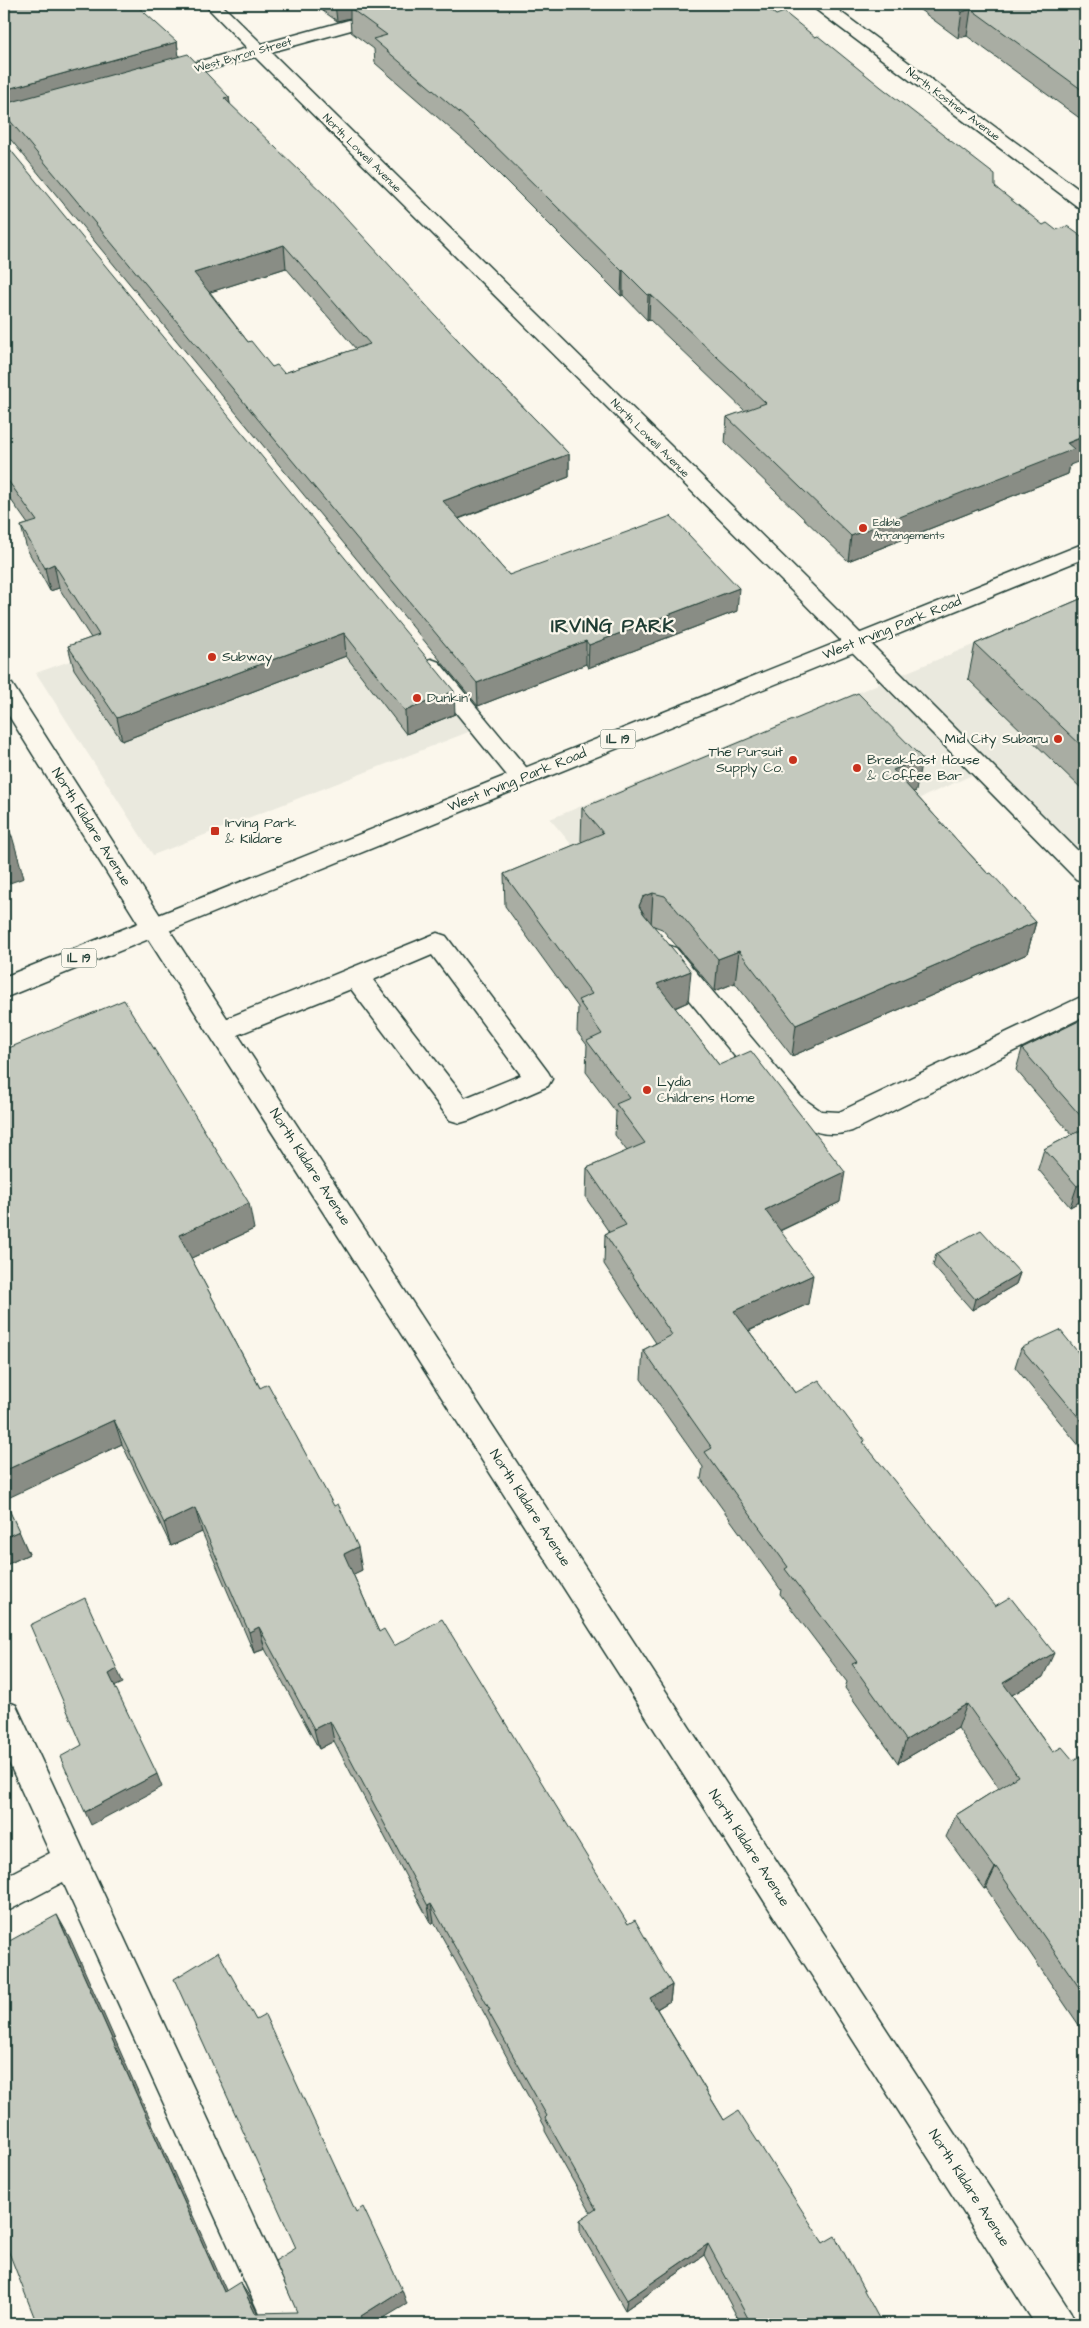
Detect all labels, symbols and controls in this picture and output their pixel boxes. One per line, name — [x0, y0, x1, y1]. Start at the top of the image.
street label: West Byron Street — [193, 34, 294, 77]
street label: North Kostner Avenue — [903, 64, 1003, 144]
street label: North Lowell Avenue — [319, 110, 405, 196]
street label: North Lowell Avenue — [607, 395, 693, 481]
place label: Edible Arrangements — [873, 515, 945, 544]
marker: Edible Arrangements — [857, 522, 869, 534]
street label: West Irving Park Road — [820, 591, 964, 665]
district label: IRVING PARK — [551, 613, 675, 640]
place label: Subway — [222, 647, 272, 667]
marker: Subway — [206, 651, 218, 663]
place label: Dunkin' — [427, 688, 470, 708]
marker: Dunkin' — [411, 692, 423, 704]
place label: Mid City Subaru — [945, 729, 1048, 749]
road number: IL 19 — [600, 730, 636, 749]
marker: Mid City Subaru — [1052, 733, 1064, 745]
place label: The Pursuit Supply Co. — [708, 742, 783, 778]
street label: West Irving Park Road — [445, 743, 589, 817]
place label: Breakfast House & Coffee Bar — [867, 750, 980, 786]
marker: The Pursuit Supply Co. — [787, 754, 799, 766]
marker: Breakfast House & Coffee Bar — [851, 762, 863, 774]
street label: North Kildare Avenue — [46, 764, 136, 890]
place label: Irving Park & Kildare — [225, 813, 297, 849]
marker: Irving Park & Kildare — [209, 825, 221, 837]
road number: IL 19 — [62, 948, 96, 968]
place label: Lydia Childrens Home — [657, 1072, 756, 1108]
marker: Lydia Childrens Home — [641, 1084, 653, 1096]
street label: North Kildare Avenue — [265, 1104, 356, 1230]
street label: North Kildare Avenue — [485, 1445, 576, 1571]
street label: North Kildare Avenue — [704, 1785, 795, 1911]
street label: North Kildare Avenue — [924, 2125, 1015, 2251]

